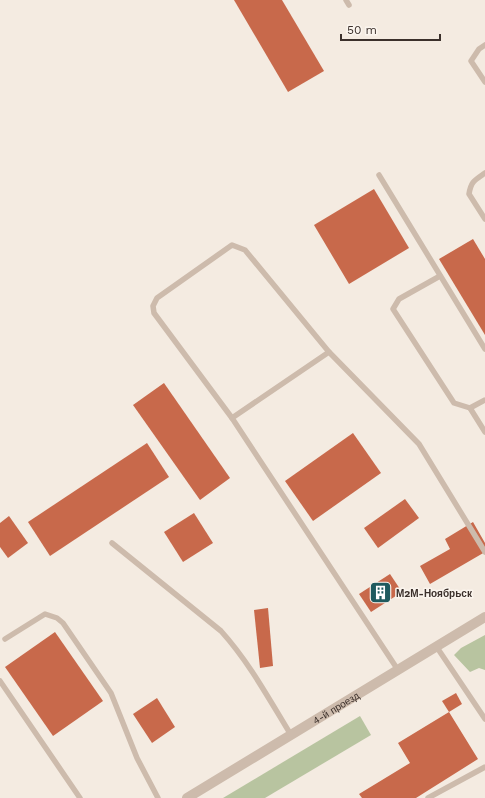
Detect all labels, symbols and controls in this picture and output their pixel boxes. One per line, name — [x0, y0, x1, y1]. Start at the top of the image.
scale bar — [341, 16, 440, 42]
text: 50 m — [347, 23, 377, 37]
building icon: М2М-Ноябрьск — [368, 580, 394, 606]
place label: М2М-Ноябрьск — [396, 588, 473, 599]
street label: 4-й проезд — [310, 689, 361, 726]

